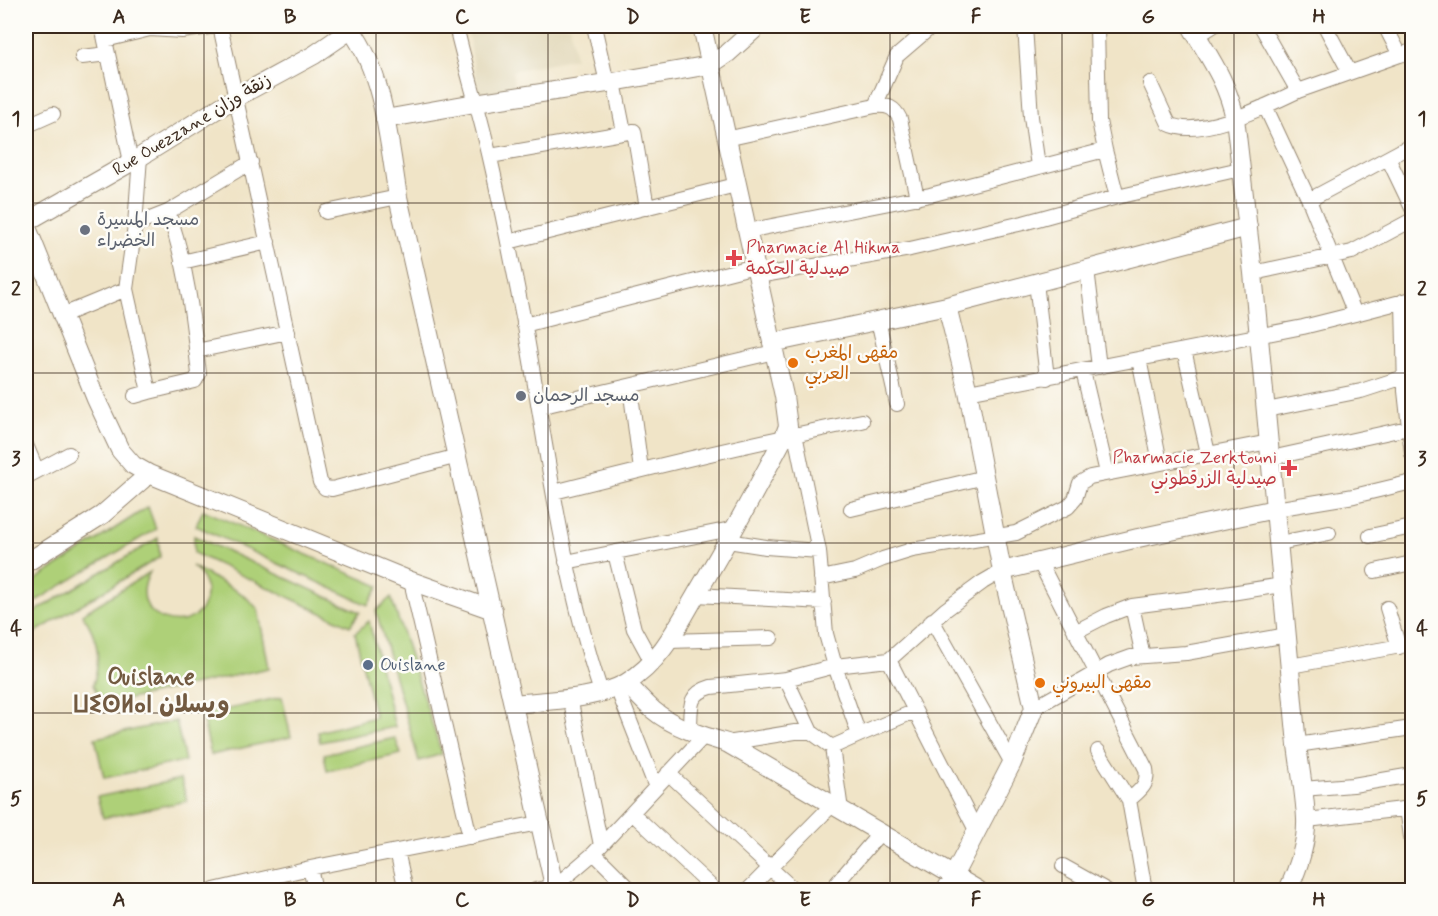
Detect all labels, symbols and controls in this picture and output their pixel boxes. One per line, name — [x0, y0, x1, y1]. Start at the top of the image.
text: A — [112, 4, 126, 31]
text: B — [284, 4, 297, 31]
text: C — [455, 4, 470, 31]
text: D — [626, 4, 640, 31]
text: E — [799, 4, 811, 31]
text: F — [971, 4, 982, 31]
text: G — [1141, 4, 1155, 31]
text: H — [1312, 4, 1326, 31]
street label: Rue Ouezzane زنقة وزان — [108, 68, 276, 182]
text: 1 — [12, 106, 20, 133]
text: 1 — [1418, 106, 1426, 133]
place label: مسجد المسيرة الخضراء — [97, 208, 199, 253]
marker: مسجد المسيرة الخضراء — [78, 223, 92, 237]
place label: Pharmacie Al Hikma صيدلية الحكمة — [746, 236, 900, 281]
marker: Pharmacie Al Hikma صيدلية الحكمة — [727, 251, 741, 265]
text: 2 — [11, 276, 21, 303]
text: 2 — [1417, 276, 1427, 303]
place label: مقهى المغرب العربي — [805, 341, 898, 389]
marker: مقهى المغرب العربي — [786, 356, 800, 370]
place label: مسجد الرحمان — [533, 384, 639, 408]
marker: مسجد الرحمان — [514, 389, 528, 403]
text: 3 — [11, 446, 21, 473]
place label: Pharmacie Zerktouni صيدلية الزرقطوني — [1112, 446, 1277, 494]
text: 3 — [1417, 446, 1427, 473]
marker: Pharmacie Zerktouni صيدلية الزرقطوني — [1282, 461, 1296, 475]
text: 4 — [10, 616, 22, 643]
text: 4 — [1416, 616, 1428, 643]
place label: Ouislane — [380, 653, 446, 677]
marker: Ouislane — [361, 658, 375, 672]
district label: Ouislane ⵡⵉⵙⵍⴰⵏ ويسلان — [72, 662, 230, 721]
place label: مقهى البيروني — [1052, 671, 1152, 698]
marker: مقهى البيروني — [1033, 676, 1047, 690]
text: 5 — [10, 786, 22, 813]
text: 5 — [1416, 786, 1428, 813]
text: A — [112, 887, 126, 914]
text: B — [284, 887, 297, 914]
text: C — [455, 887, 470, 914]
text: D — [626, 887, 640, 914]
text: E — [799, 887, 811, 914]
text: F — [971, 887, 982, 914]
text: G — [1141, 887, 1155, 914]
text: H — [1312, 887, 1326, 914]

